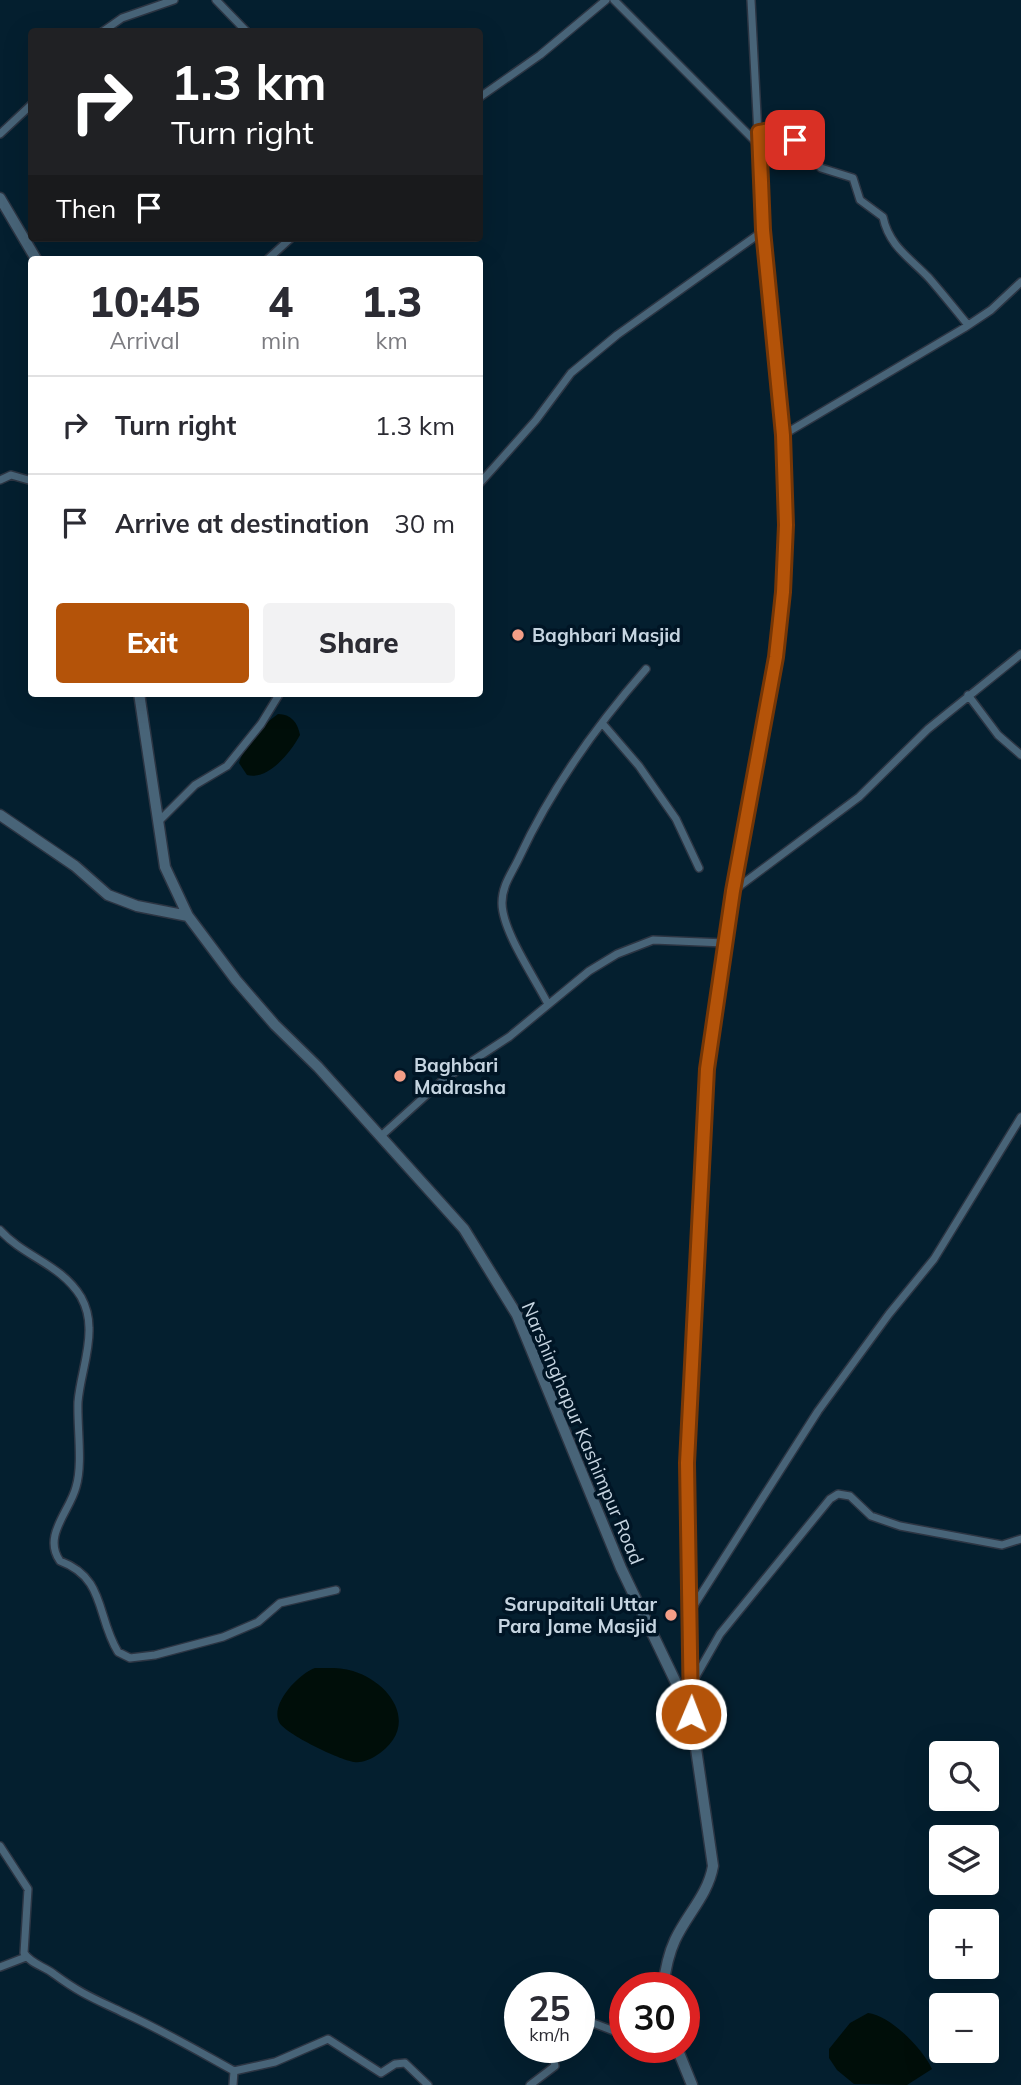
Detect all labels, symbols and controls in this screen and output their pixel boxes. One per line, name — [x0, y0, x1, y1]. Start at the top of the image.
text: 1.3 km — [171, 51, 326, 112]
icon: right — [56, 56, 147, 147]
pin — [765, 110, 825, 170]
text: Turn right — [171, 112, 314, 152]
icon: arrive — [776, 121, 814, 159]
icon: arrive — [130, 189, 168, 227]
text: Then — [56, 192, 116, 225]
text: 10:45 — [89, 275, 200, 328]
text: 4 — [268, 275, 293, 328]
text: 1.3 — [361, 275, 422, 328]
text: Arrival — [109, 326, 180, 355]
text: min — [261, 326, 300, 355]
text: km — [376, 326, 408, 355]
icon: right — [56, 406, 94, 444]
text: Turn right — [115, 409, 236, 442]
text: 1.3 km — [375, 409, 455, 442]
icon: arrive — [56, 504, 94, 542]
text: Arrive at destination — [115, 507, 370, 540]
text: 30 m — [394, 507, 455, 540]
button: Exit — [56, 603, 249, 683]
button: Share — [263, 603, 455, 683]
place label: Baghbari Masjid — [532, 623, 681, 647]
marker: Baghbari Masjid — [510, 627, 526, 643]
place label: Baghbari Madrasha — [414, 1053, 506, 1099]
marker: Baghbari Madrasha — [392, 1068, 408, 1084]
street label: Narshinghapur Kashimpur Road — [517, 1298, 649, 1568]
place label: Sarupaitali Uttar Para Jame Masjid — [498, 1592, 658, 1638]
marker: Sarupaitali Uttar Para Jame Masjid — [663, 1607, 679, 1623]
position arrow — [654, 1677, 728, 1751]
map controls — [929, 1741, 999, 2063]
button: search — [929, 1741, 999, 1811]
button: layers — [929, 1825, 999, 1895]
button: + — [929, 1909, 999, 1979]
speed limit sign: 30 — [609, 1972, 700, 2063]
text: 25 — [528, 1986, 571, 2030]
button: − — [929, 1993, 999, 2063]
text: km/h — [529, 2023, 570, 2046]

